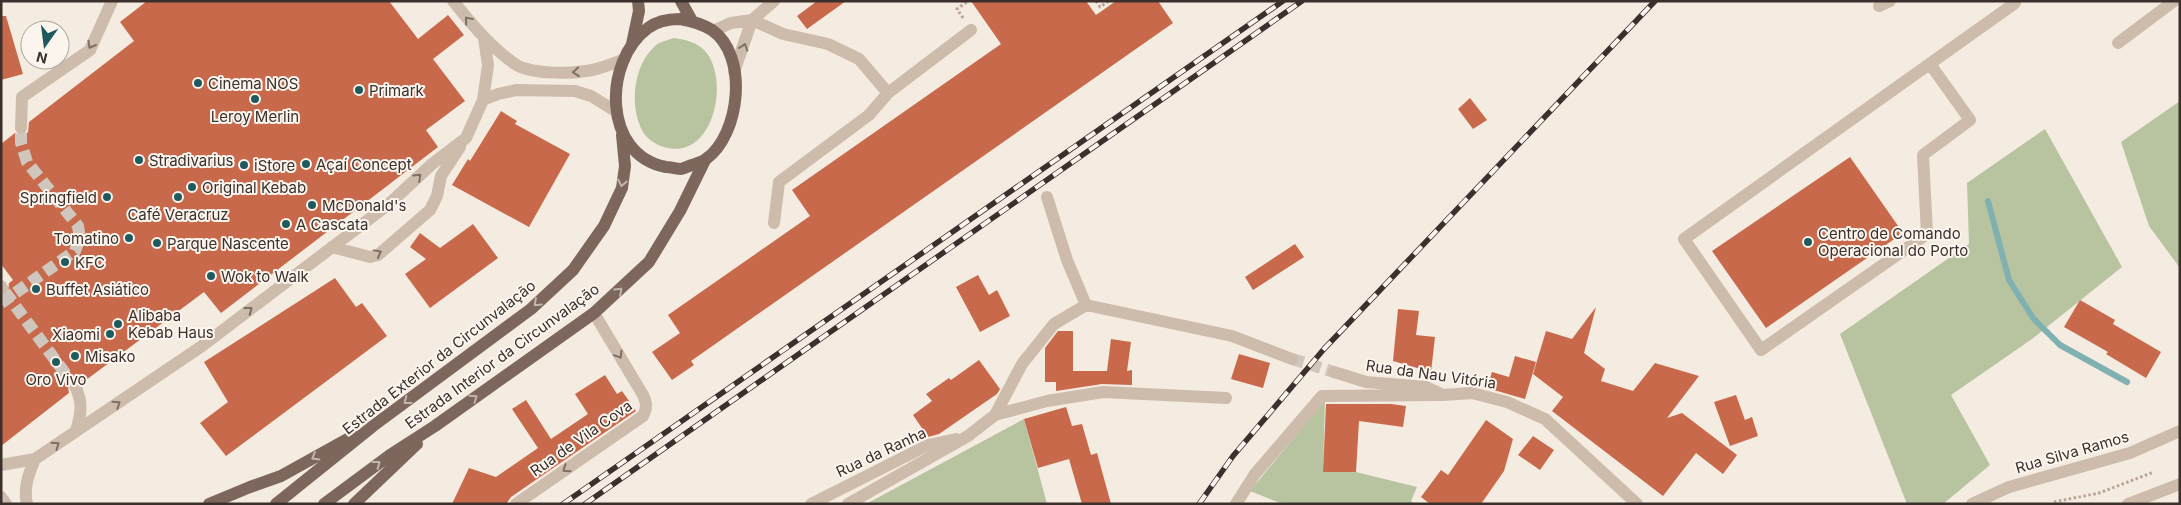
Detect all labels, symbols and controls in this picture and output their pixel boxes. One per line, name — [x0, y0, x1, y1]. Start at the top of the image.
one-way arrow — [465, 16, 474, 25]
north arrow — [20, 20, 70, 70]
one-way arrow — [87, 40, 97, 49]
one-way arrow — [738, 43, 748, 51]
text: N — [35, 49, 49, 68]
one-way arrow — [572, 66, 580, 77]
place label: Cinema NOS — [208, 74, 298, 93]
marker: Cinema NOS — [192, 77, 204, 89]
place label: Primark — [369, 81, 425, 100]
marker: Primark — [353, 84, 365, 96]
marker: Leroy Merlin — [249, 93, 261, 105]
place label: Leroy Merlin — [211, 107, 299, 126]
place label: Stradivarius — [149, 151, 234, 170]
marker: Stradivarius — [133, 154, 145, 166]
place label: Açaí Concept — [316, 155, 412, 174]
place label: iStore — [254, 156, 295, 175]
marker: Açaí Concept — [300, 158, 312, 170]
marker: iStore — [238, 159, 250, 171]
one-way arrow — [413, 174, 422, 183]
place label: Original Kebab — [202, 178, 306, 197]
one-way arrow — [617, 179, 627, 188]
marker: Original Kebab — [186, 181, 198, 193]
place label: Springfield — [20, 188, 97, 207]
marker: Springfield — [101, 191, 113, 203]
marker: Café Veracruz — [172, 191, 184, 203]
place label: McDonald's — [322, 196, 407, 215]
marker: McDonald's — [306, 199, 318, 211]
place label: Café Veracruz — [127, 205, 229, 224]
place label: A Cascata — [296, 215, 368, 234]
marker: A Cascata — [280, 218, 292, 230]
place label: Centro de Comando Operacional do Porto — [1818, 224, 1968, 260]
place label: Tomatino — [54, 229, 119, 248]
marker: Tomatino — [123, 232, 135, 244]
place label: Parque Nascente — [167, 234, 289, 253]
marker: Centro de Comando Operacional do Porto — [1802, 236, 1814, 248]
marker: Parque Nascente — [151, 237, 163, 249]
one-way arrow — [373, 249, 382, 259]
place label: KFC — [75, 253, 105, 272]
marker: KFC — [59, 256, 71, 268]
place label: Wok to Walk — [221, 267, 310, 286]
marker: Wok to Walk — [205, 270, 217, 282]
street label: Estrada Exterior da Circunvalação — [339, 276, 539, 438]
street label: Estrada Interior da Circunvalação — [401, 279, 603, 433]
place label: Buffet Asiático — [46, 280, 149, 299]
marker: Buffet Asiático — [30, 283, 42, 295]
one-way arrow — [613, 287, 622, 296]
one-way arrow — [534, 297, 543, 306]
place label: Alibaba Kebab Haus — [128, 306, 214, 342]
one-way arrow — [243, 307, 253, 316]
marker: Alibaba Kebab Haus — [112, 318, 124, 330]
place label: Xiaomi — [52, 325, 100, 344]
marker: Xiaomi — [104, 328, 116, 340]
place label: Misako — [85, 347, 135, 366]
marker: Misako — [69, 350, 81, 362]
one-way arrow — [613, 350, 623, 359]
street label: Rua da Nau Vitória — [1365, 355, 1497, 393]
marker: Oro Vivo — [50, 356, 62, 368]
place label: Oro Vivo — [25, 370, 87, 389]
one-way arrow — [403, 395, 413, 404]
one-way arrow — [469, 395, 478, 404]
street label: Rua de Vila Cova — [526, 396, 636, 480]
one-way arrow — [111, 401, 120, 410]
street label: Rua da Ranha — [833, 423, 929, 481]
street label: Rua Silva Ramos — [2013, 427, 2131, 477]
one-way arrow — [50, 442, 60, 451]
one-way arrow — [311, 451, 320, 461]
one-way arrow — [371, 462, 380, 470]
one-way arrow — [562, 463, 572, 472]

